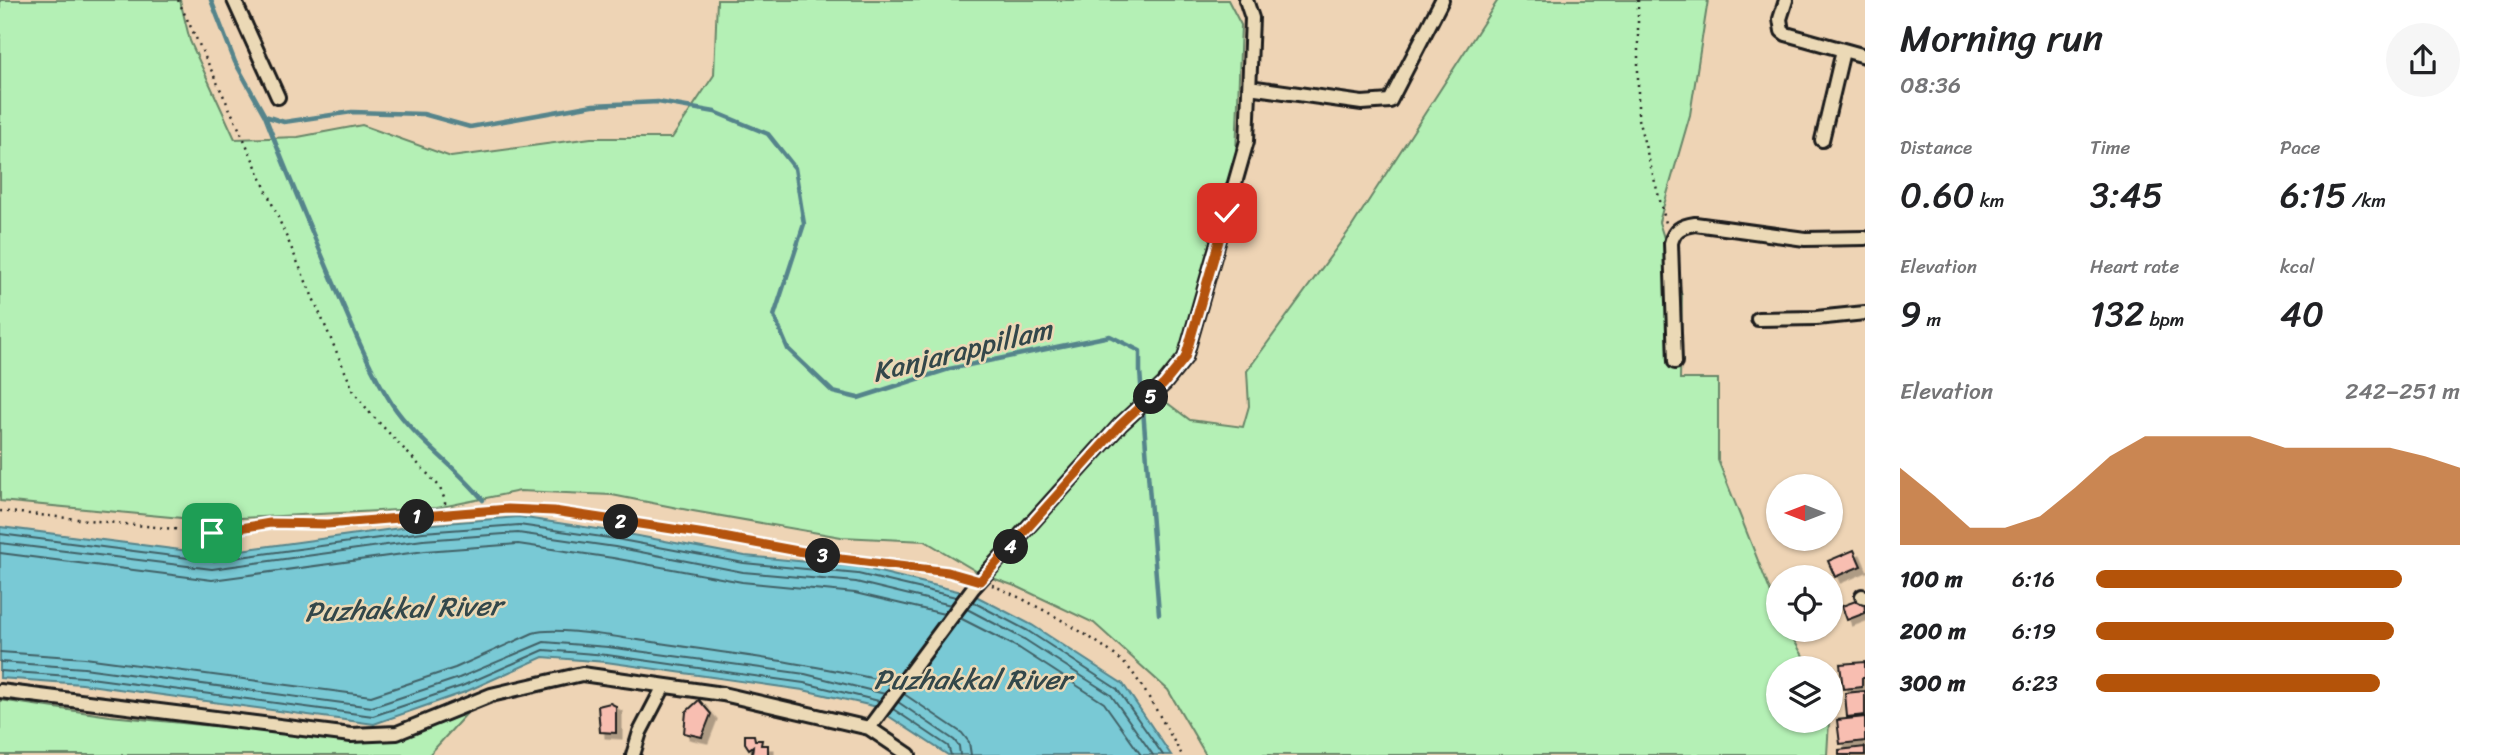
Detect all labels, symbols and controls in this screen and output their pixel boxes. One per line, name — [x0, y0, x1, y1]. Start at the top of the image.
text: Morning run — [1900, 5, 2103, 72]
button: share — [2386, 23, 2460, 97]
text: 08:36 — [1900, 65, 1961, 106]
text: Distance — [1900, 131, 1972, 164]
text: Time — [2090, 131, 2130, 164]
text: Pace — [2280, 131, 2320, 164]
text: 0.60 — [1900, 164, 1975, 226]
text: 3:45 — [2090, 164, 2163, 226]
text: 6:15 — [2280, 164, 2347, 226]
pin — [1197, 183, 1257, 243]
text: km — [1975, 184, 2004, 217]
text: /km — [2347, 184, 2386, 217]
icon: check — [1208, 194, 1246, 232]
text: Elevation — [1900, 250, 1977, 283]
text: Heart rate — [2090, 250, 2179, 283]
text: kcal — [2280, 250, 2315, 283]
text: 9 — [1900, 283, 1922, 345]
text: 132 — [2090, 283, 2144, 345]
text: 40 — [2280, 283, 2324, 345]
text: m — [1922, 303, 1941, 336]
text: bpm — [2144, 303, 2184, 336]
water label: Kanjarappillam — [867, 304, 1060, 396]
text: Elevation — [1900, 371, 1993, 412]
text: 242–251 m — [2345, 371, 2460, 412]
pin: 5 — [1134, 380, 1168, 414]
text: 5 — [1145, 380, 1156, 413]
north arrow — [1766, 474, 1843, 551]
map controls — [1766, 474, 1843, 733]
pin: 1 — [400, 500, 434, 534]
text: 1 — [412, 500, 421, 533]
pin — [182, 503, 242, 563]
pin: 2 — [604, 504, 638, 540]
text: 2 — [615, 505, 626, 538]
icon: arrive — [193, 514, 231, 552]
pin: 4 — [993, 530, 1028, 564]
text: 4 — [1005, 530, 1016, 563]
pin: 3 — [806, 538, 840, 574]
text: 3 — [817, 539, 828, 572]
text: 100 m — [1900, 559, 1963, 600]
text: 6:16 — [2012, 559, 2055, 600]
button: locate — [1766, 565, 1843, 642]
water label: Puzhakkal River — [304, 580, 508, 636]
text: 200 m — [1900, 611, 1966, 652]
text: 6:19 — [2012, 611, 2056, 652]
water label: Puzhakkal River — [874, 655, 1076, 704]
button: layers — [1766, 656, 1843, 733]
text: 300 m — [1900, 663, 1965, 704]
text: 6:23 — [2012, 663, 2058, 704]

